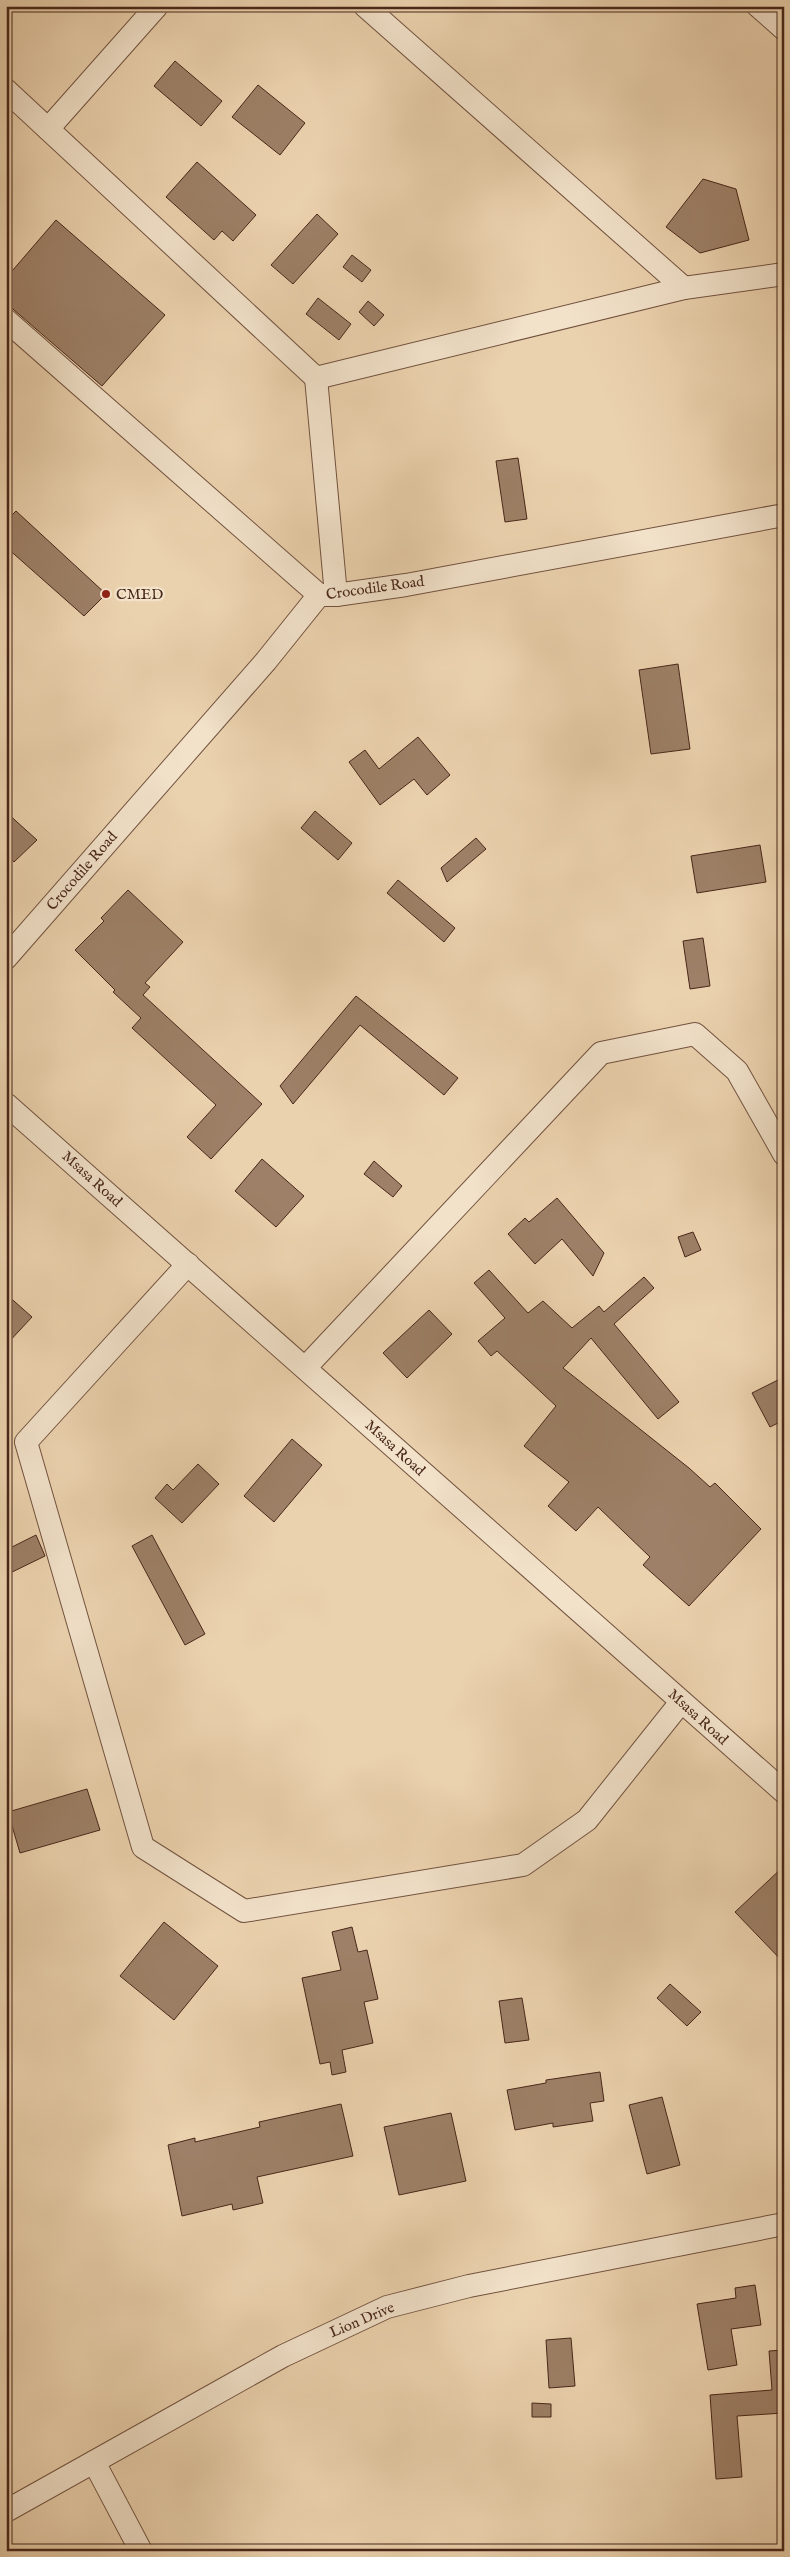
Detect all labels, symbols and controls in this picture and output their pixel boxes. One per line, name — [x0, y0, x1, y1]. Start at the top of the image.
street label: Crocodile Road — [325, 572, 426, 604]
place label: CMED — [116, 585, 163, 604]
marker: CMED — [100, 588, 112, 600]
street label: Crocodile Road — [42, 827, 122, 915]
street label: Msasa Road — [58, 1147, 127, 1212]
street label: Msasa Road — [361, 1416, 430, 1481]
street label: Msasa Road — [664, 1685, 733, 1750]
street label: Lion Drive — [327, 2298, 397, 2342]

